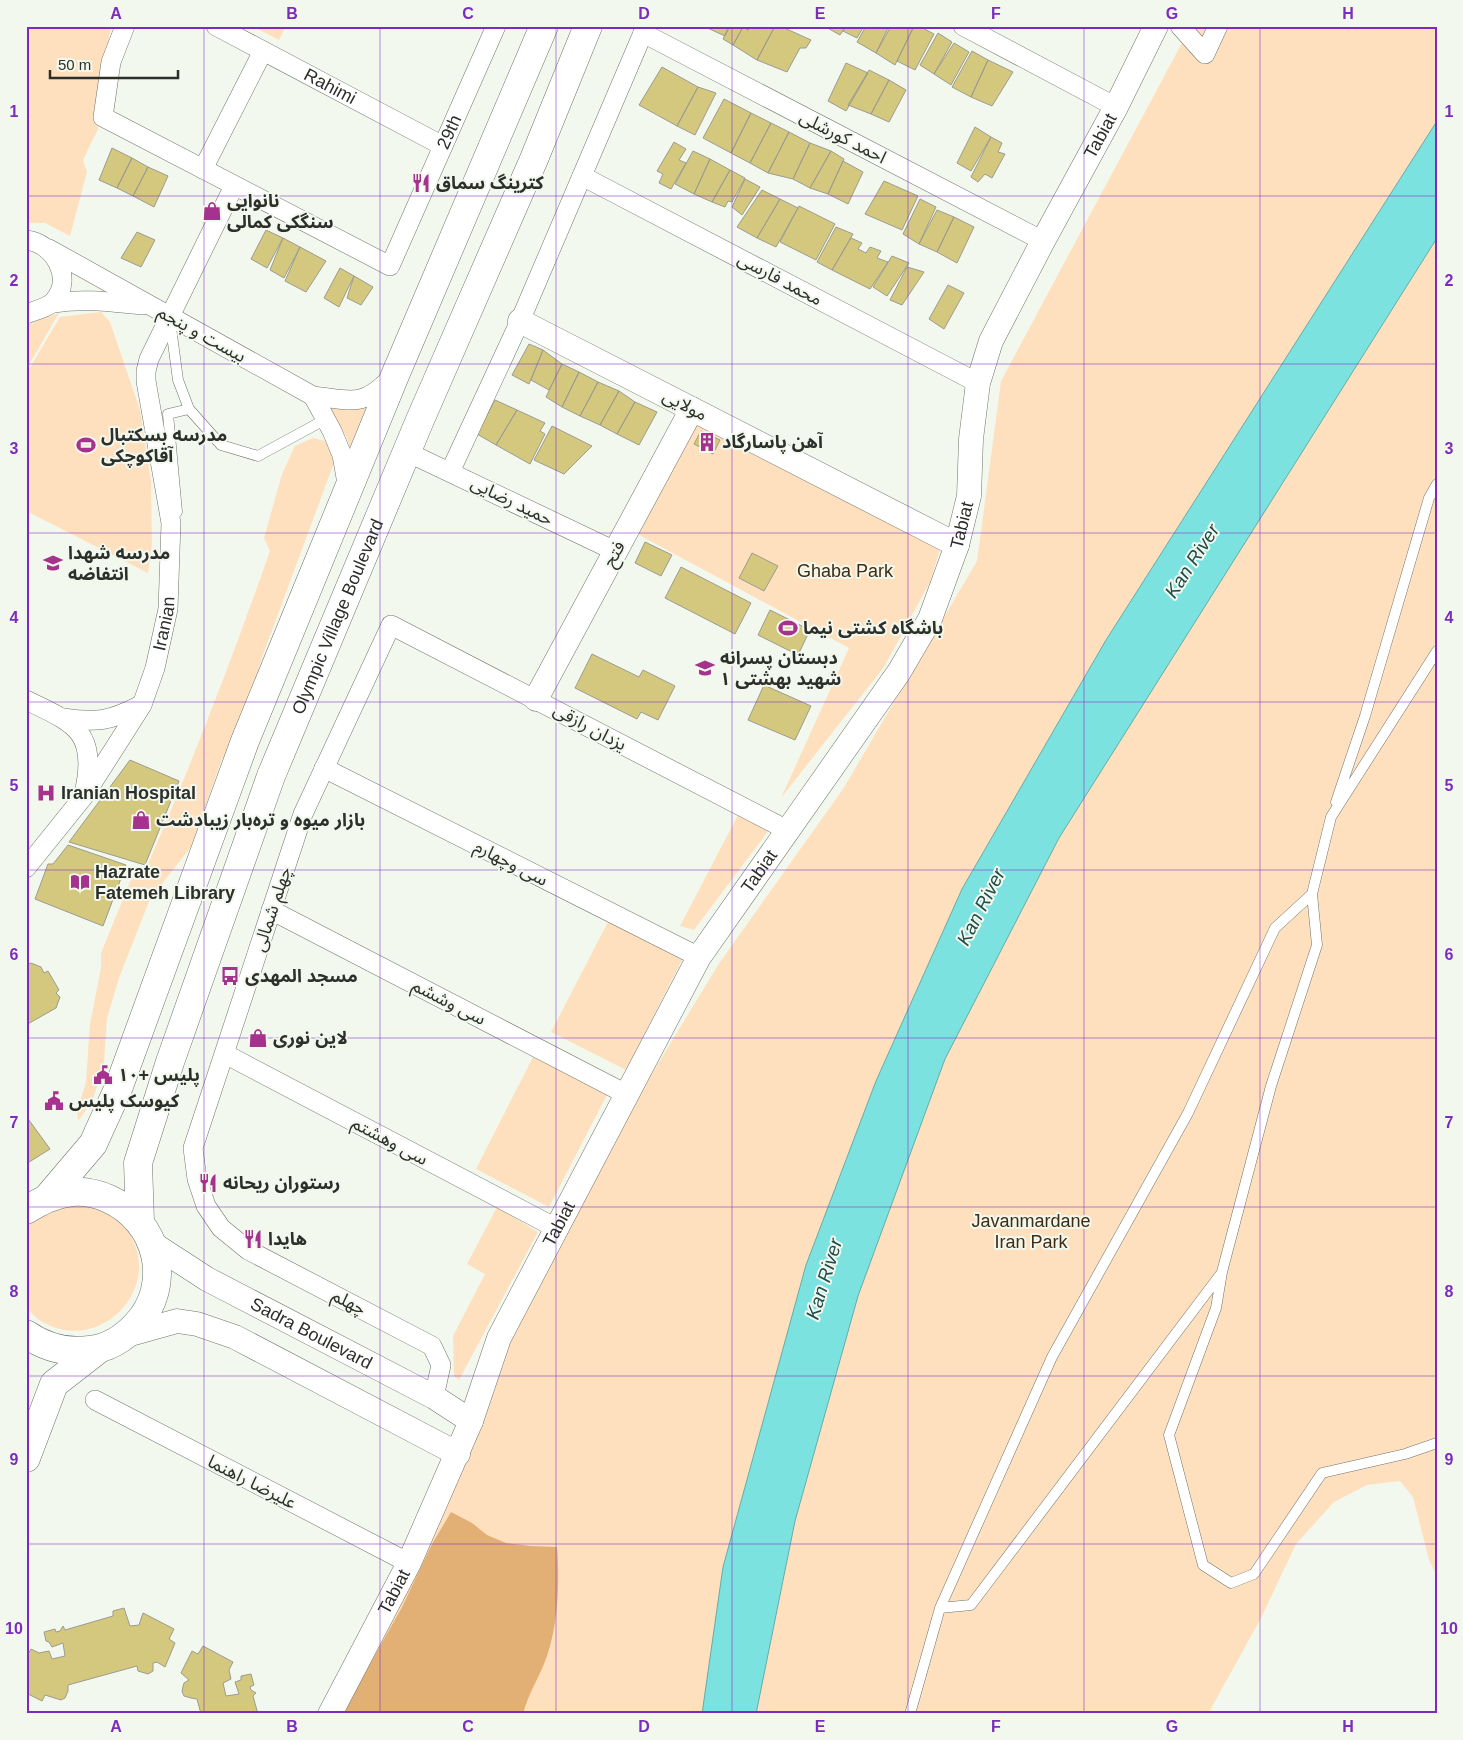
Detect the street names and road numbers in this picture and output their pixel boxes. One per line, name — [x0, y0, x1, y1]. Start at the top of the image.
street label: Rahimi — [301, 64, 359, 108]
street label: احمد کورشلی — [796, 107, 890, 168]
street label: Tabiat — [1080, 110, 1121, 162]
street label: 29th — [433, 112, 465, 152]
street label: محمد فارسی — [734, 248, 826, 310]
street label: بیست و پنجم — [153, 302, 250, 369]
street label: مولایی — [659, 385, 711, 425]
street label: حمید رضایی — [467, 473, 556, 530]
street label: Tabiat — [946, 499, 977, 551]
street label: Olympic Village Boulevard — [288, 516, 387, 717]
street label: فتح — [599, 538, 632, 572]
street label: Iranian — [149, 596, 179, 653]
street label: یزدان رازقی — [550, 699, 630, 755]
street label: سی وچهارم — [469, 836, 551, 894]
street label: Tabiat — [737, 846, 781, 897]
street label: چهلم شمالی — [249, 864, 298, 955]
street label: سی وششم — [407, 975, 489, 1032]
street label: سی وهشتم — [347, 1113, 431, 1172]
street label: Tabiat — [539, 1198, 579, 1250]
street label: چهلم — [327, 1285, 369, 1322]
street label: Sadra Boulevard — [247, 1293, 376, 1373]
street label: علیرضا راهنما — [204, 1451, 300, 1514]
street label: Tabiat — [374, 1566, 414, 1618]

